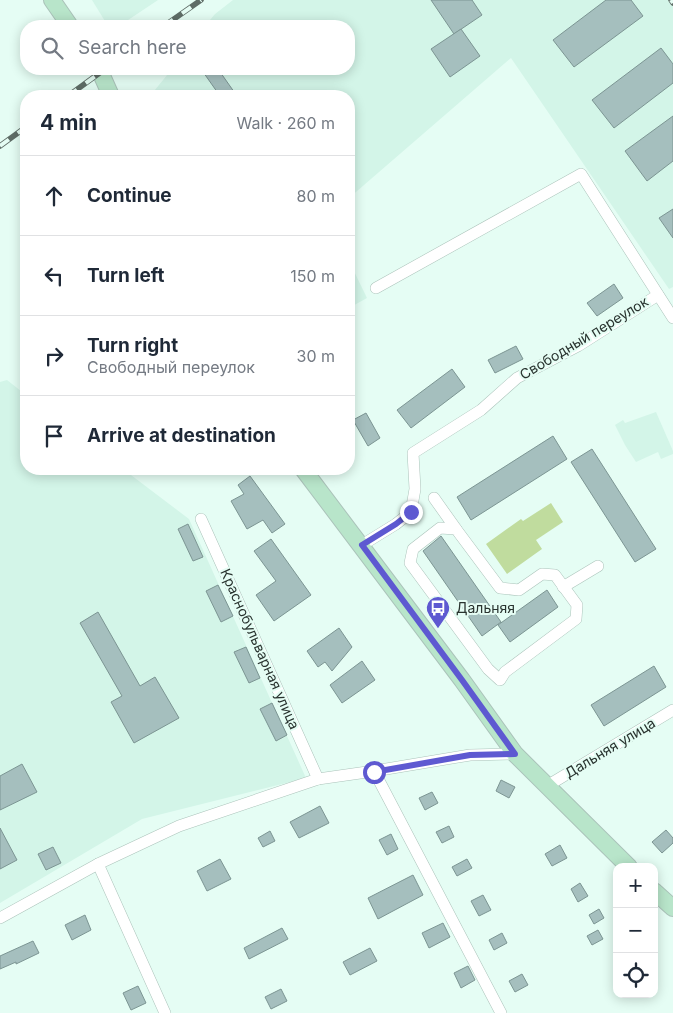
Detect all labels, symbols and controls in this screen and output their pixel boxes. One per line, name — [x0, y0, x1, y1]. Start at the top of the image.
search box — [20, 20, 355, 75]
icon: search — [38, 34, 66, 62]
text: Search here — [78, 36, 187, 59]
text: 4 min — [40, 110, 97, 135]
text: Walk · 260 m — [237, 113, 335, 133]
icon: ahead — [40, 182, 68, 210]
text: Continue — [87, 184, 172, 207]
text: 80 m — [296, 186, 335, 206]
icon: left — [40, 262, 68, 290]
text: Turn left — [87, 264, 165, 287]
text: 150 m — [290, 266, 335, 286]
street label: Свободный переулок — [516, 292, 651, 383]
text: Turn right — [87, 334, 178, 357]
icon: right — [40, 342, 68, 370]
text: 30 m — [297, 346, 335, 366]
text: Свободный переулок — [87, 357, 255, 377]
icon: arrive — [40, 422, 68, 450]
text: Arrive at destination — [87, 424, 276, 447]
route end — [400, 501, 423, 524]
street label: Краснобульварная улица — [217, 566, 304, 732]
bus stop icon: Дальняя — [425, 595, 451, 629]
place label: Дальняя — [456, 599, 515, 616]
street label: Дальняя улица — [561, 714, 658, 781]
route start — [363, 761, 386, 784]
map controls — [613, 863, 658, 998]
button: + — [613, 863, 658, 908]
button: − — [613, 908, 658, 953]
button: locate — [613, 953, 658, 998]

